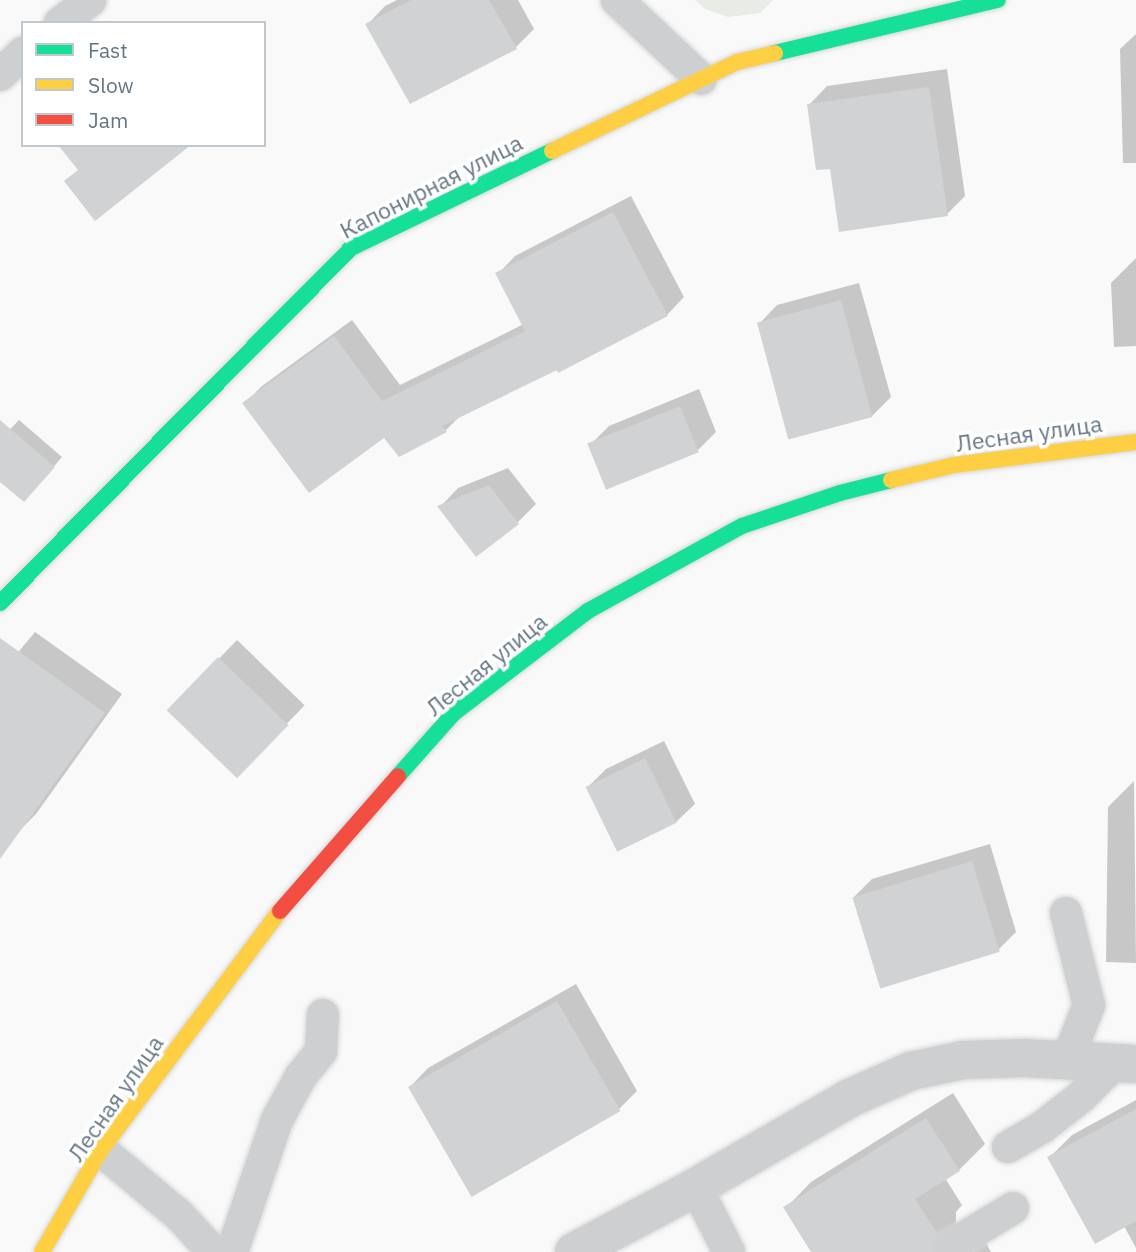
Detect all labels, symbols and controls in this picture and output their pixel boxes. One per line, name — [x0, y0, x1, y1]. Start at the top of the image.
legend — [21, 21, 266, 147]
text: Fast — [88, 36, 128, 64]
text: Slow — [88, 71, 134, 99]
text: Jam — [88, 106, 128, 134]
street label: Капонирная улица — [335, 128, 527, 244]
street label: Лесная улица — [954, 409, 1104, 457]
street label: Лесная улица — [420, 607, 552, 721]
street label: Лесная улица — [61, 1030, 169, 1166]

